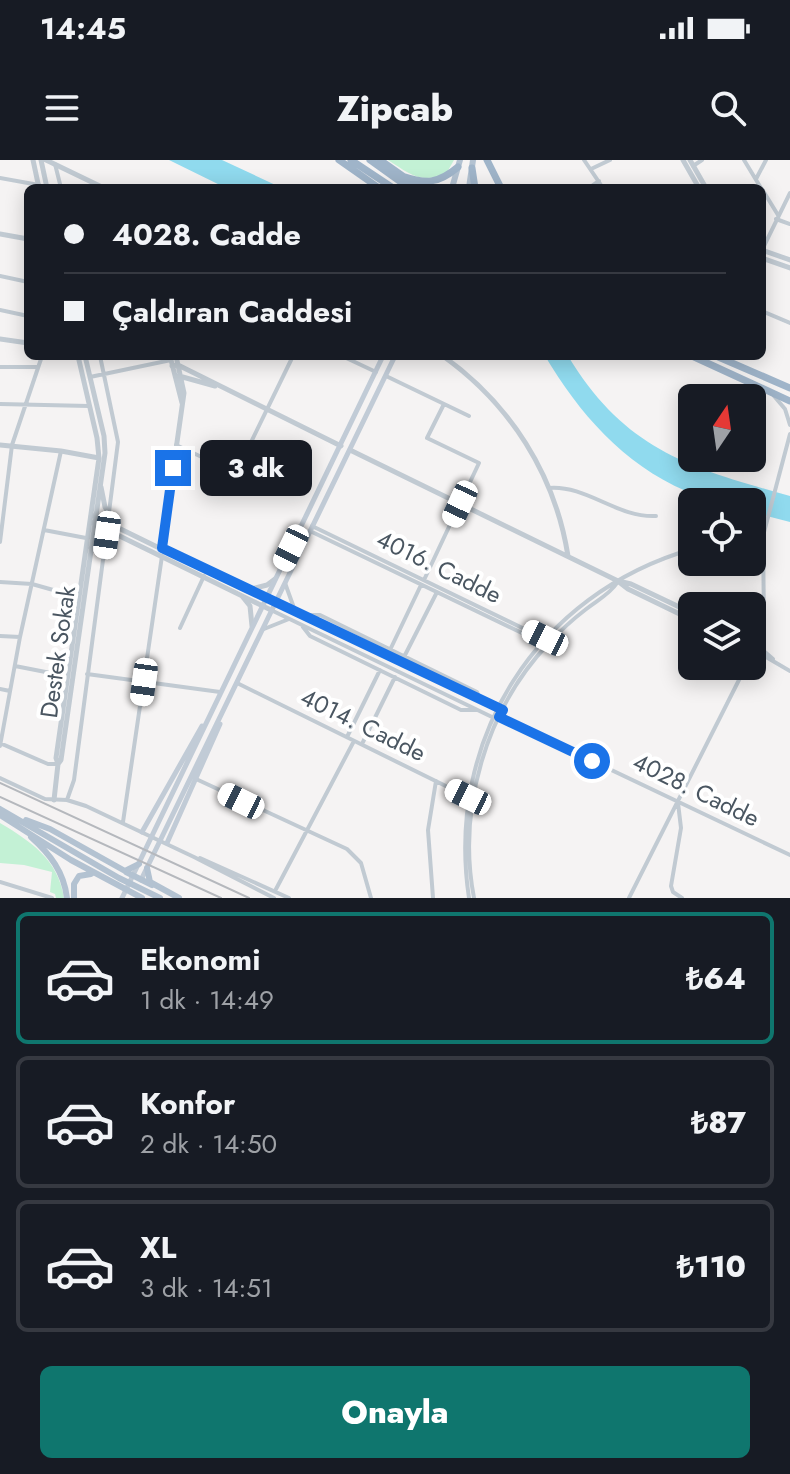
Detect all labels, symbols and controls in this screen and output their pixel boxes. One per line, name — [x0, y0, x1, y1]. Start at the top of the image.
text: 14:45 — [40, 7, 126, 50]
text: Zipcab — [337, 82, 453, 134]
icon: menu — [40, 86, 84, 130]
icon: search — [706, 86, 750, 130]
text: 4028. Cadde — [112, 213, 301, 256]
text: Çaldıran Caddesi — [112, 290, 352, 333]
north arrow — [678, 384, 766, 472]
map controls — [678, 384, 766, 680]
callout: 3 dk — [201, 440, 313, 496]
text: 3 dk — [228, 449, 285, 487]
route end — [155, 450, 191, 486]
car — [439, 477, 481, 531]
button: locate — [678, 488, 766, 576]
car — [92, 510, 122, 560]
car — [270, 521, 312, 575]
street label: 4016. Cadde — [371, 521, 508, 612]
street label: Destek Sokak — [31, 583, 84, 720]
button: layers — [678, 592, 766, 680]
car — [518, 617, 572, 659]
car — [129, 657, 159, 707]
street label: 4014. Cadde — [295, 679, 432, 770]
route start — [574, 743, 610, 779]
street label: 4028. Cadde — [627, 744, 765, 835]
car — [441, 776, 495, 818]
car — [214, 780, 268, 822]
text: Ekonomi — [140, 938, 260, 981]
icon: car — [44, 942, 116, 1014]
text: ₺64 — [686, 957, 746, 1000]
text: 1 dk · 14:49 — [140, 981, 274, 1019]
text: Konfor — [140, 1082, 235, 1125]
icon: car — [44, 1086, 116, 1158]
text: ₺87 — [691, 1101, 746, 1144]
text: 2 dk · 14:50 — [140, 1125, 277, 1163]
text: XL — [140, 1226, 176, 1269]
icon: car — [44, 1230, 116, 1302]
text: ₺110 — [677, 1245, 746, 1288]
text: 3 dk · 14:51 — [140, 1269, 273, 1307]
button: Onayla — [40, 1366, 750, 1458]

